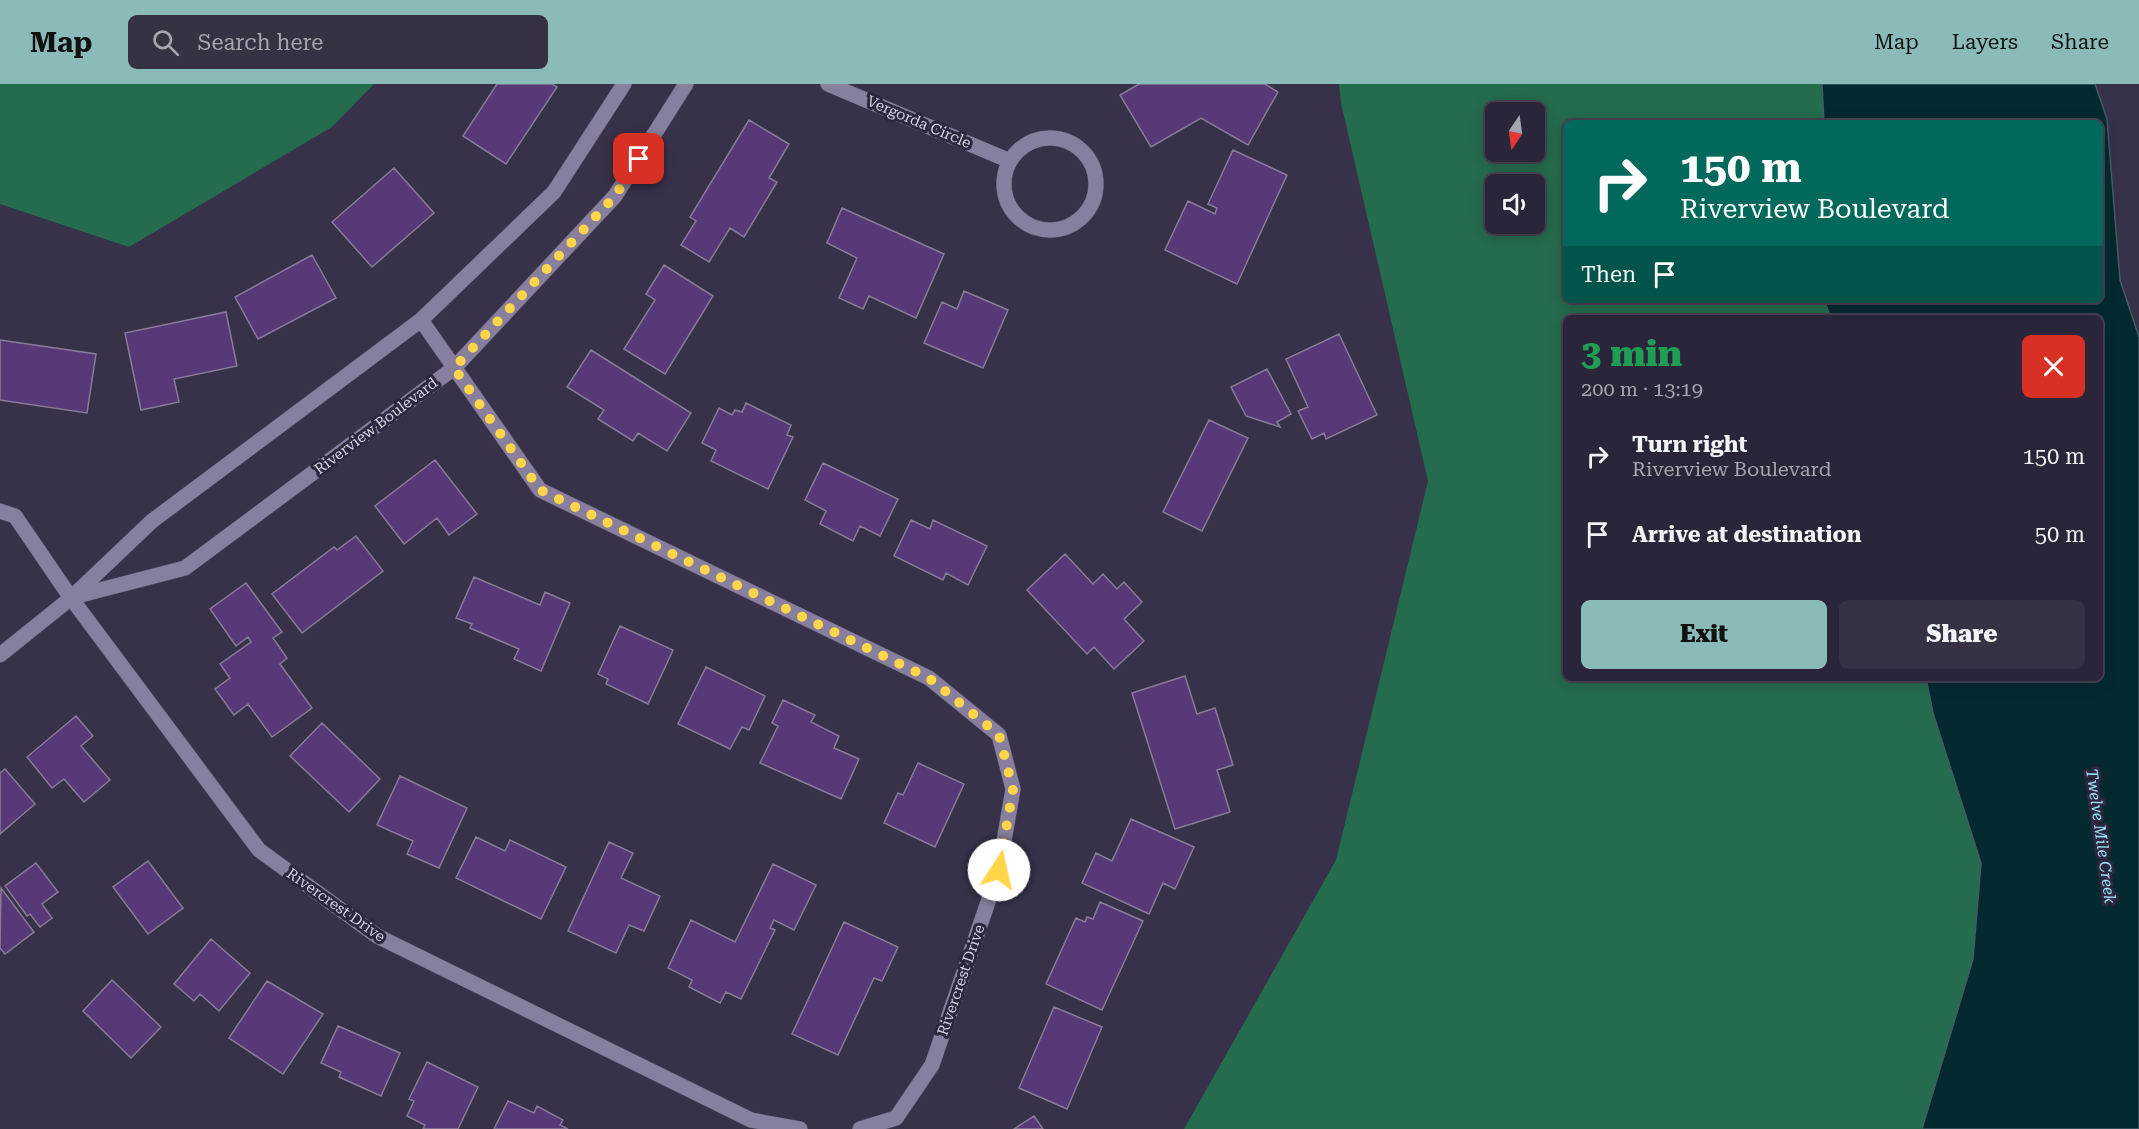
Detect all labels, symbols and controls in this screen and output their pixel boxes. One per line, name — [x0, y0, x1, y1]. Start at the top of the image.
search box — [128, 15, 548, 69]
text: Map — [30, 26, 92, 59]
icon: search — [149, 26, 182, 59]
text: Search here — [197, 30, 323, 55]
text: Map — [1874, 30, 1919, 54]
text: Layers — [1952, 30, 2018, 54]
text: Share — [2051, 30, 2109, 54]
street label: Vergorda Circle — [864, 92, 974, 152]
north arrow — [1485, 102, 1545, 162]
map controls — [1485, 102, 1545, 234]
pin — [613, 133, 664, 184]
icon: arrive — [622, 142, 655, 175]
text: 150 m — [1680, 143, 1802, 192]
icon: right — [1581, 144, 1659, 222]
button: sound — [1485, 174, 1545, 234]
text: Riverview Boulevard — [1680, 193, 1949, 225]
icon: arrive — [1648, 258, 1681, 291]
text: Then — [1581, 262, 1636, 287]
text: 3 min — [1581, 333, 1682, 375]
button: close — [2022, 335, 2085, 398]
street label: Riverview Boulevard — [311, 374, 441, 478]
text: 200 m · 13:19 — [1581, 377, 1703, 401]
text: Turn right — [1632, 432, 1747, 457]
icon: right — [1581, 440, 1614, 473]
text: 150 m — [2022, 444, 2085, 469]
text: Riverview Boulevard — [1632, 457, 1831, 481]
icon: arrive — [1581, 518, 1614, 551]
text: Arrive at destination — [1632, 522, 1861, 547]
text: 50 m — [2035, 522, 2085, 547]
button: Exit — [1581, 600, 1827, 669]
button: Share — [1839, 600, 2085, 669]
water label: Twelve Mile Creek — [2082, 767, 2120, 905]
position arrow — [967, 838, 1031, 902]
street label: Rivercrest Drive — [283, 864, 389, 946]
street label: Rivercrest Drive — [934, 922, 988, 1038]

